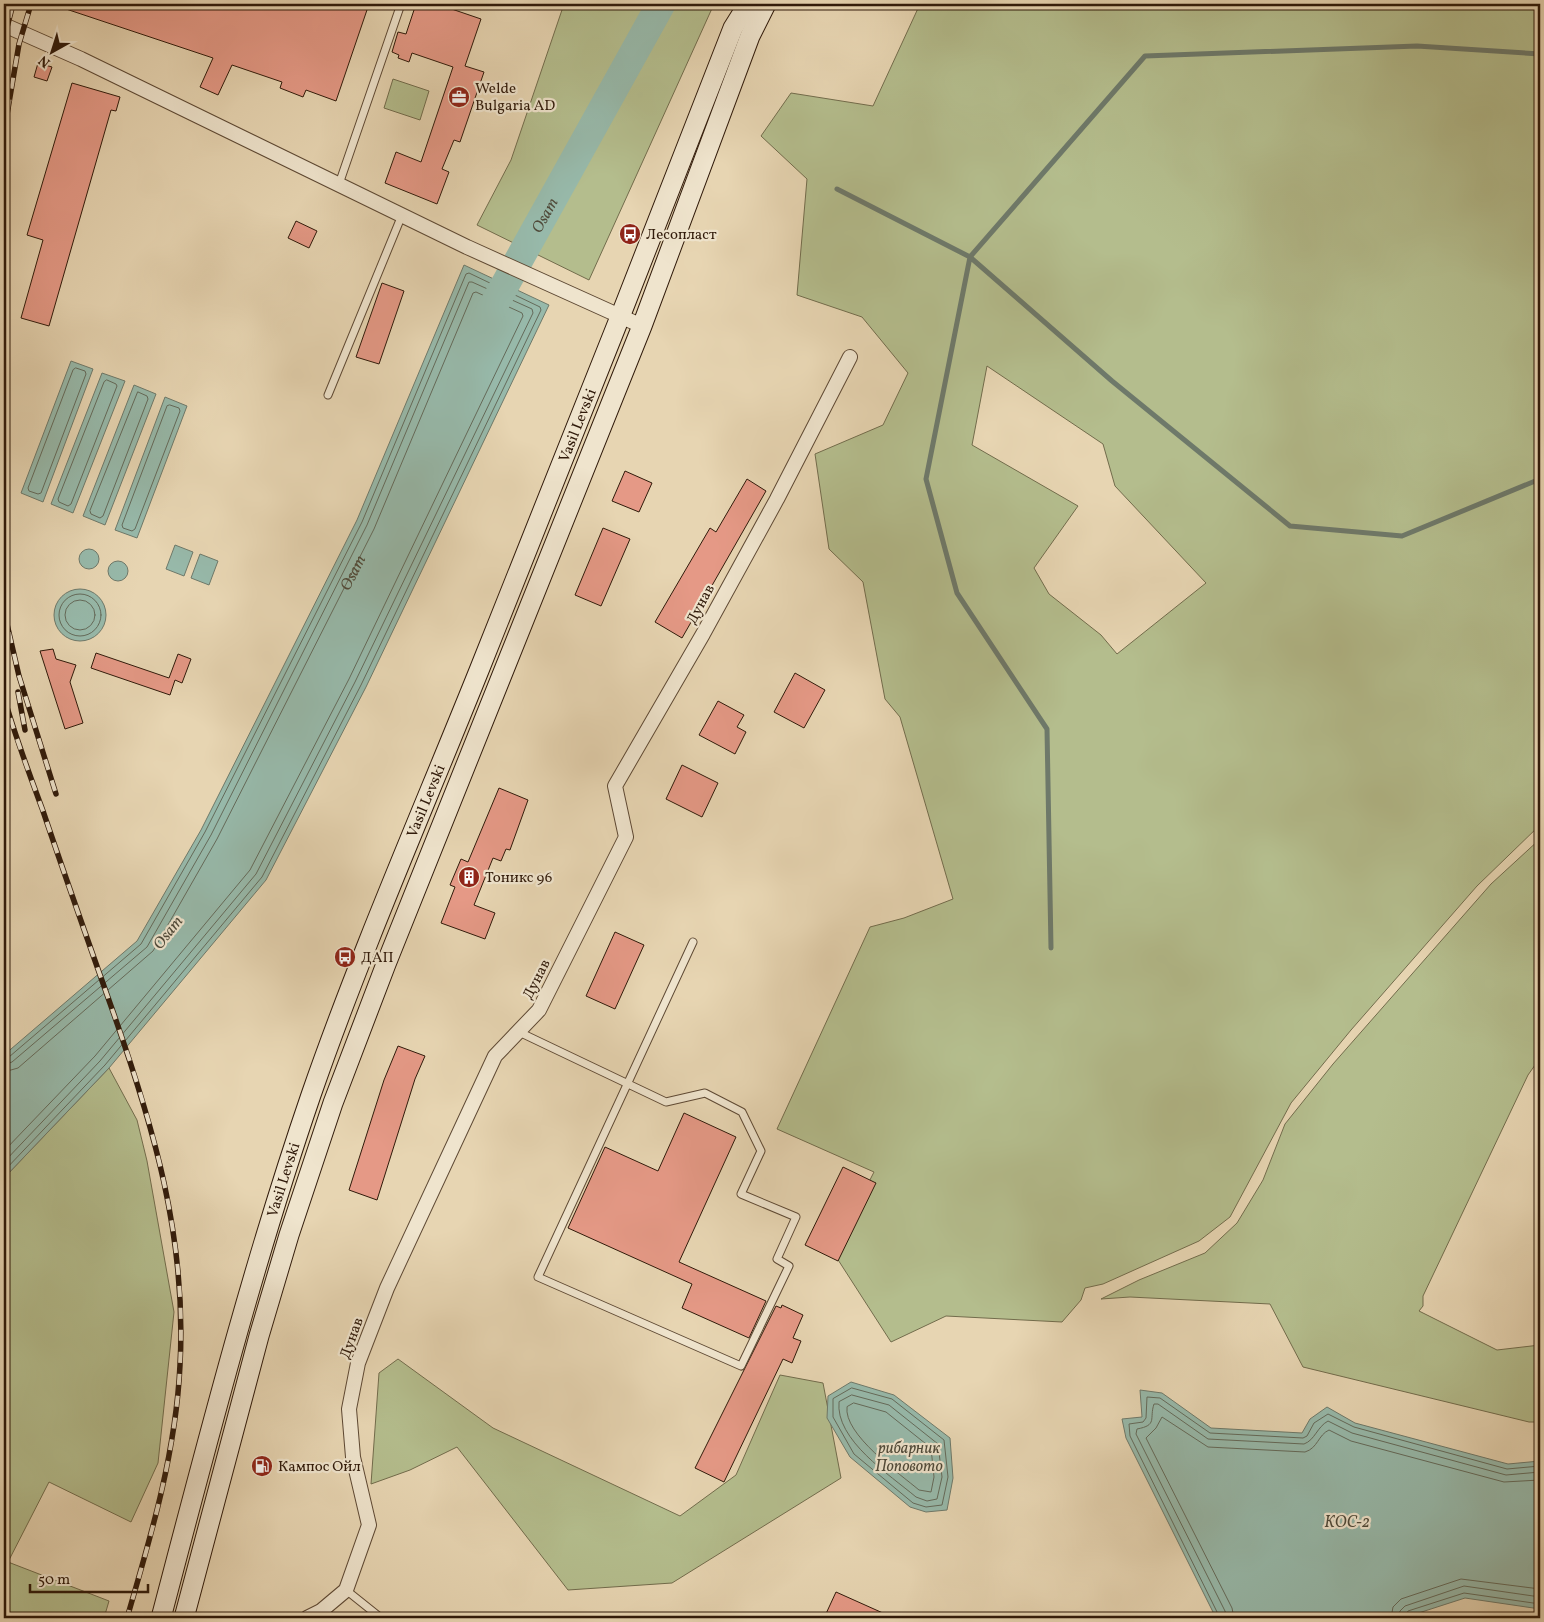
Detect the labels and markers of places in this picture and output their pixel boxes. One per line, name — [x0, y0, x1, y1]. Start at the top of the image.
place label: Welde Bulgaria AD — [475, 79, 555, 117]
office icon: Welde Bulgaria AD — [447, 85, 471, 109]
bus stop icon: Лесопласт — [618, 222, 642, 246]
place label: Лесопласт — [646, 225, 717, 246]
building icon: Тоникс 96 — [457, 865, 481, 889]
place label: Тоникс 96 — [485, 868, 552, 889]
bus stop icon: ДАП — [333, 945, 357, 969]
place label: ДАП — [361, 948, 394, 969]
fuel station icon: Кампос Ойл — [250, 1454, 274, 1478]
place label: Кампос Ойл — [278, 1457, 361, 1478]

